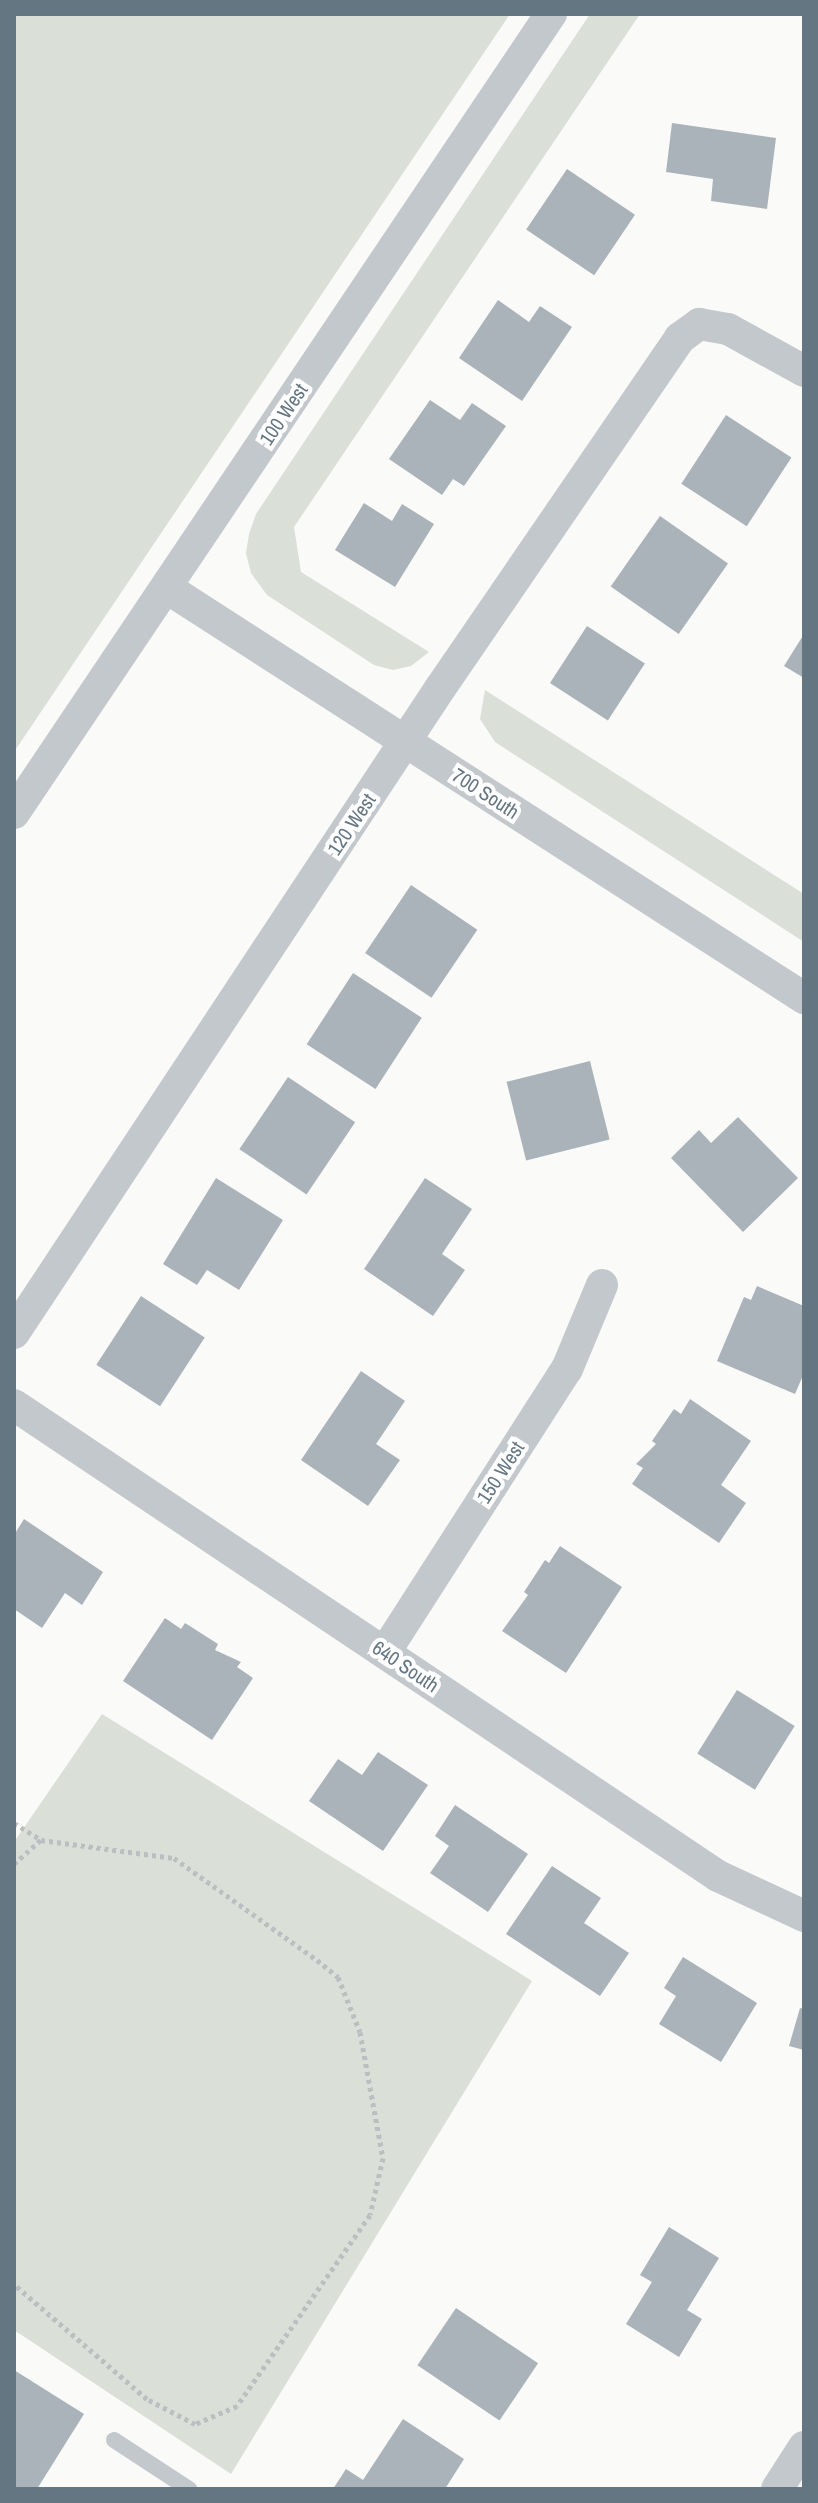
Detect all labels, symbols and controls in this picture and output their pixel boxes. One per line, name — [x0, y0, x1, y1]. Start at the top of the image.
street label: 100 West — [254, 379, 312, 449]
street label: 700 South — [448, 763, 524, 823]
street label: 120 West — [322, 789, 380, 859]
street label: 150 West — [471, 1437, 529, 1507]
street label: 640 South — [368, 1635, 444, 1697]

